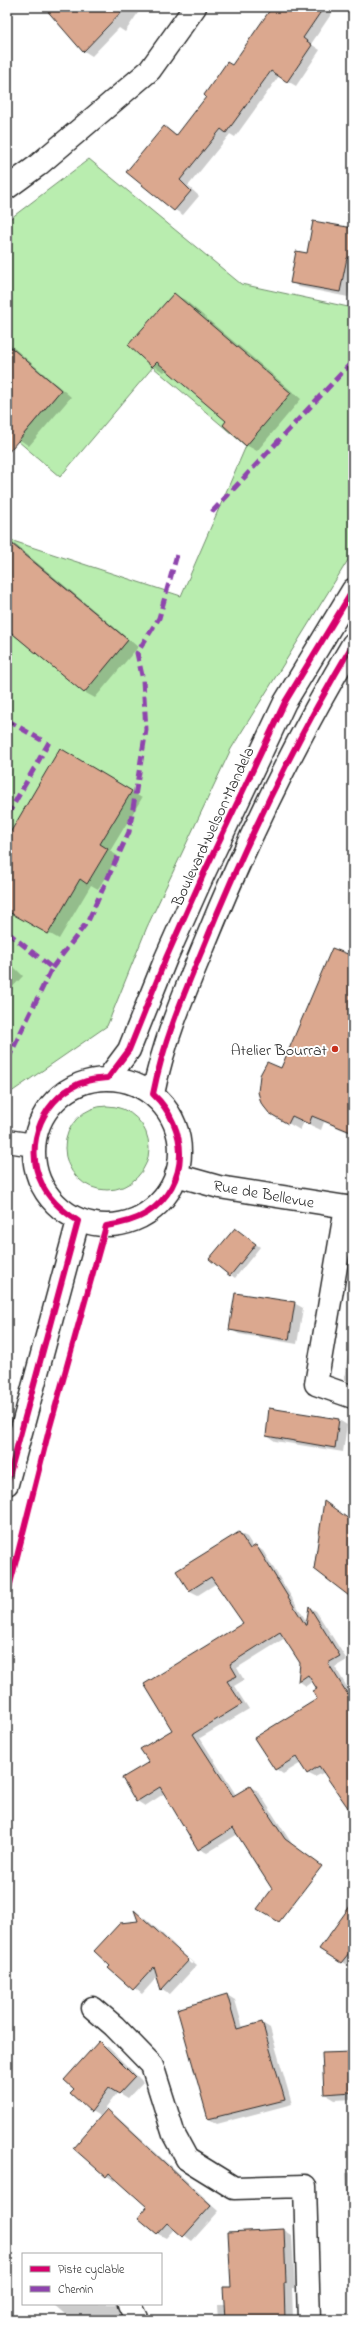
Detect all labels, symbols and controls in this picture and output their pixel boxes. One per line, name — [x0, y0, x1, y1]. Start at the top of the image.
street label: Boulevard Nelson Mandela — [166, 743, 261, 911]
place label: Atelier Bourrat — [231, 1039, 328, 1063]
marker: Atelier Bourrat — [330, 1044, 340, 1054]
street label: Rue de Bellevue — [211, 1174, 317, 1216]
legend — [22, 2253, 162, 2305]
text: Piste cyclable — [58, 2261, 125, 2280]
text: Chemin — [58, 2281, 93, 2299]

